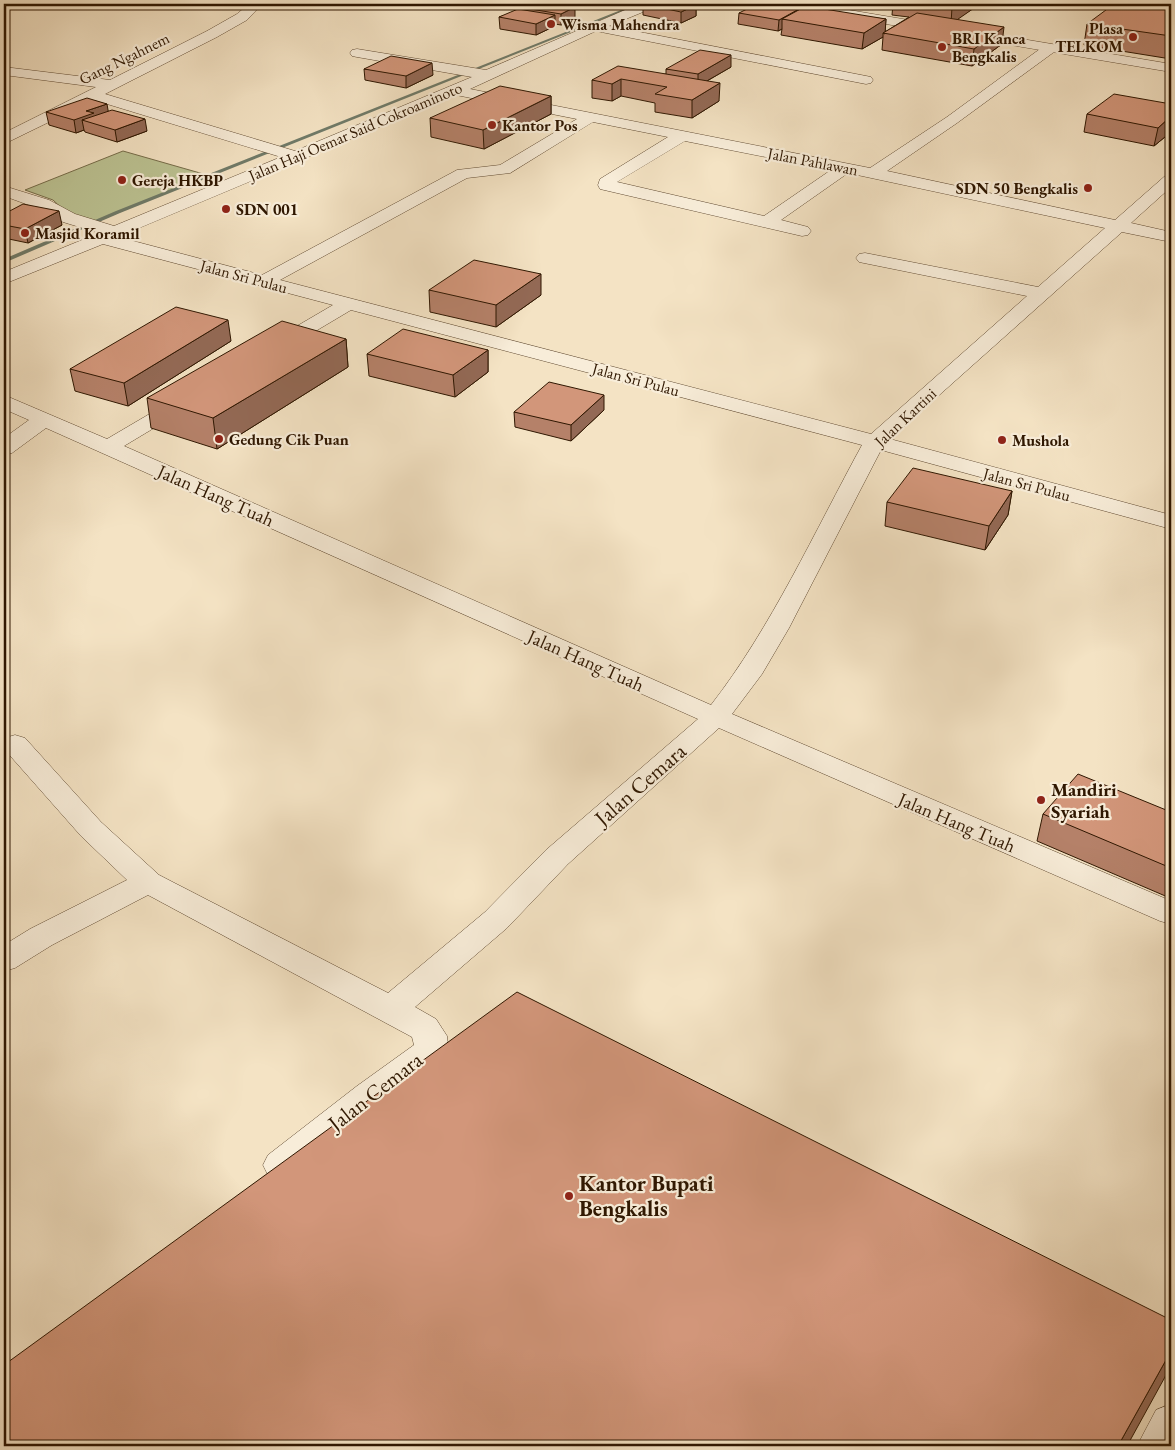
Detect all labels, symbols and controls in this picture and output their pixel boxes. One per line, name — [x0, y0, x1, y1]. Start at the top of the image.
place label: Wisma Mahendra — [561, 14, 681, 35]
marker: Wisma Mahendra — [545, 18, 557, 30]
place label: Plasa TELKOM — [1055, 18, 1124, 57]
street label: Gang Ngahnem — [76, 27, 173, 89]
place label: BRI Kanca Bengkalis — [952, 28, 1026, 67]
marker: Plasa TELKOM — [1127, 31, 1139, 43]
marker: BRI Kanca Bengkalis — [936, 41, 948, 53]
street label: Jalan Haji Oemar Said Cokroaminoto — [243, 77, 465, 187]
place label: Kantor Pos — [502, 115, 578, 136]
marker: Kantor Pos — [486, 119, 498, 131]
street label: Jalan Pahlawan — [764, 142, 861, 181]
place label: Gereja HKBP — [132, 170, 223, 191]
marker: Gereja HKBP — [116, 174, 128, 186]
place label: SDN 50 Bengkalis — [956, 178, 1078, 199]
marker: SDN 50 Bengkalis — [1082, 182, 1094, 194]
place label: SDN 001 — [236, 199, 298, 220]
marker: SDN 001 — [220, 203, 232, 215]
place label: Masjid Koramil — [35, 223, 140, 244]
marker: Masjid Koramil — [19, 227, 31, 239]
street label: Jalan Sri Pulau — [196, 254, 290, 298]
street label: Jalan Sri Pulau — [588, 357, 682, 401]
street label: Jalan Kartini — [868, 383, 941, 453]
place label: Gedung Cik Puan — [229, 429, 349, 450]
place label: Mushola — [1012, 430, 1070, 451]
marker: Gedung Cik Puan — [213, 433, 225, 445]
marker: Mushola — [996, 434, 1008, 446]
street label: Jalan Hang Tuah — [152, 458, 278, 532]
street label: Jalan Sri Pulau — [979, 462, 1073, 506]
street label: Jalan Hang Tuah — [522, 623, 648, 697]
street label: Jalan Cemara — [587, 736, 692, 834]
place label: Mandiri Syariah — [1051, 777, 1117, 824]
street label: Jalan Hang Tuah — [892, 786, 1020, 859]
marker: Mandiri Syariah — [1035, 794, 1047, 806]
street label: Jalan Cemara — [320, 1045, 429, 1139]
place label: Kantor Bupati Bengkalis — [579, 1169, 714, 1223]
marker: Kantor Bupati Bengkalis — [563, 1190, 575, 1202]

